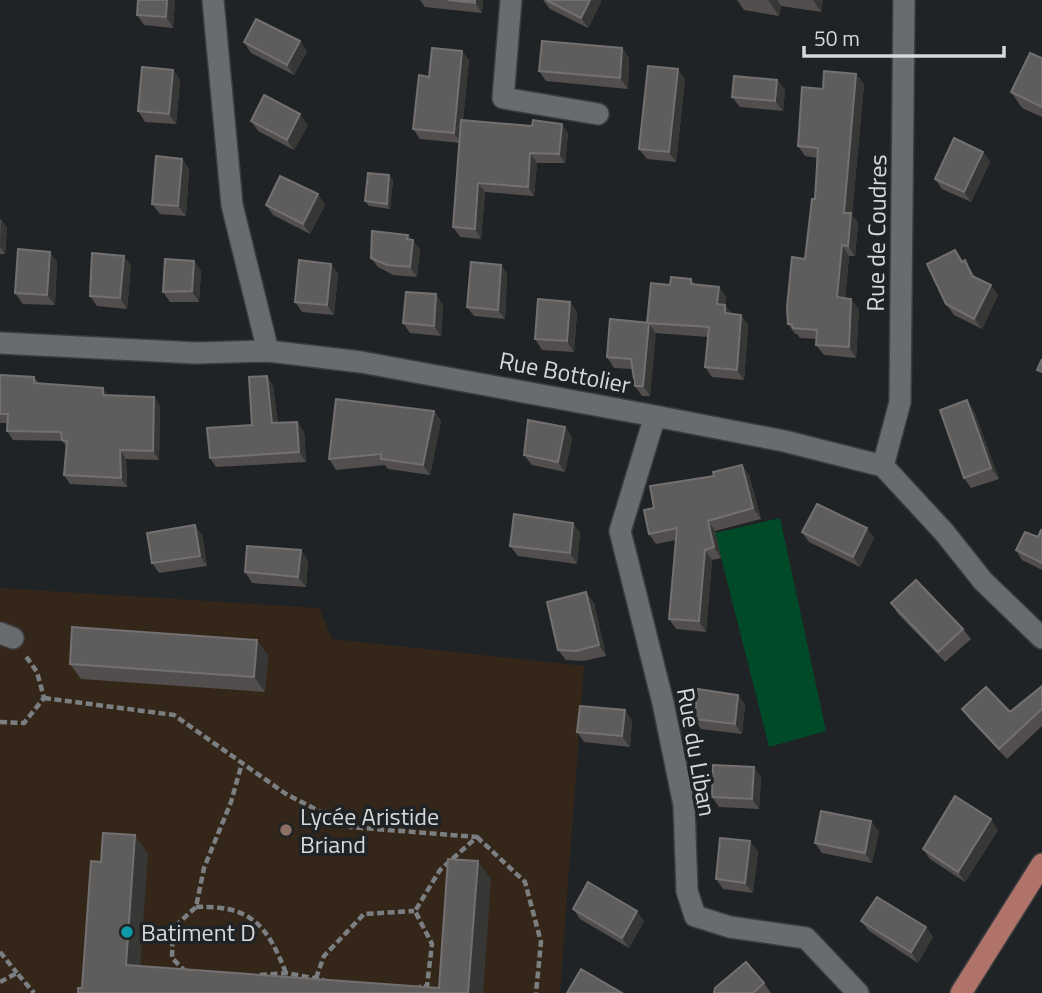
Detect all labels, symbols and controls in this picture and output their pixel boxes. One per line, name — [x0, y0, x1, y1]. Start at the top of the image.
scale bar — [804, 14, 1004, 58]
text: 50 m — [814, 22, 860, 54]
street label: Rue de Coudres — [857, 154, 895, 312]
street label: Rue Bottolier — [496, 342, 634, 402]
street label: Rue du Liban — [668, 685, 726, 819]
place label: Lycée Aristide Briand — [300, 798, 439, 862]
marker: Lycée Aristide Briand — [278, 822, 294, 838]
place label: Batiment D — [141, 914, 256, 950]
marker: Batiment D — [119, 924, 135, 940]

